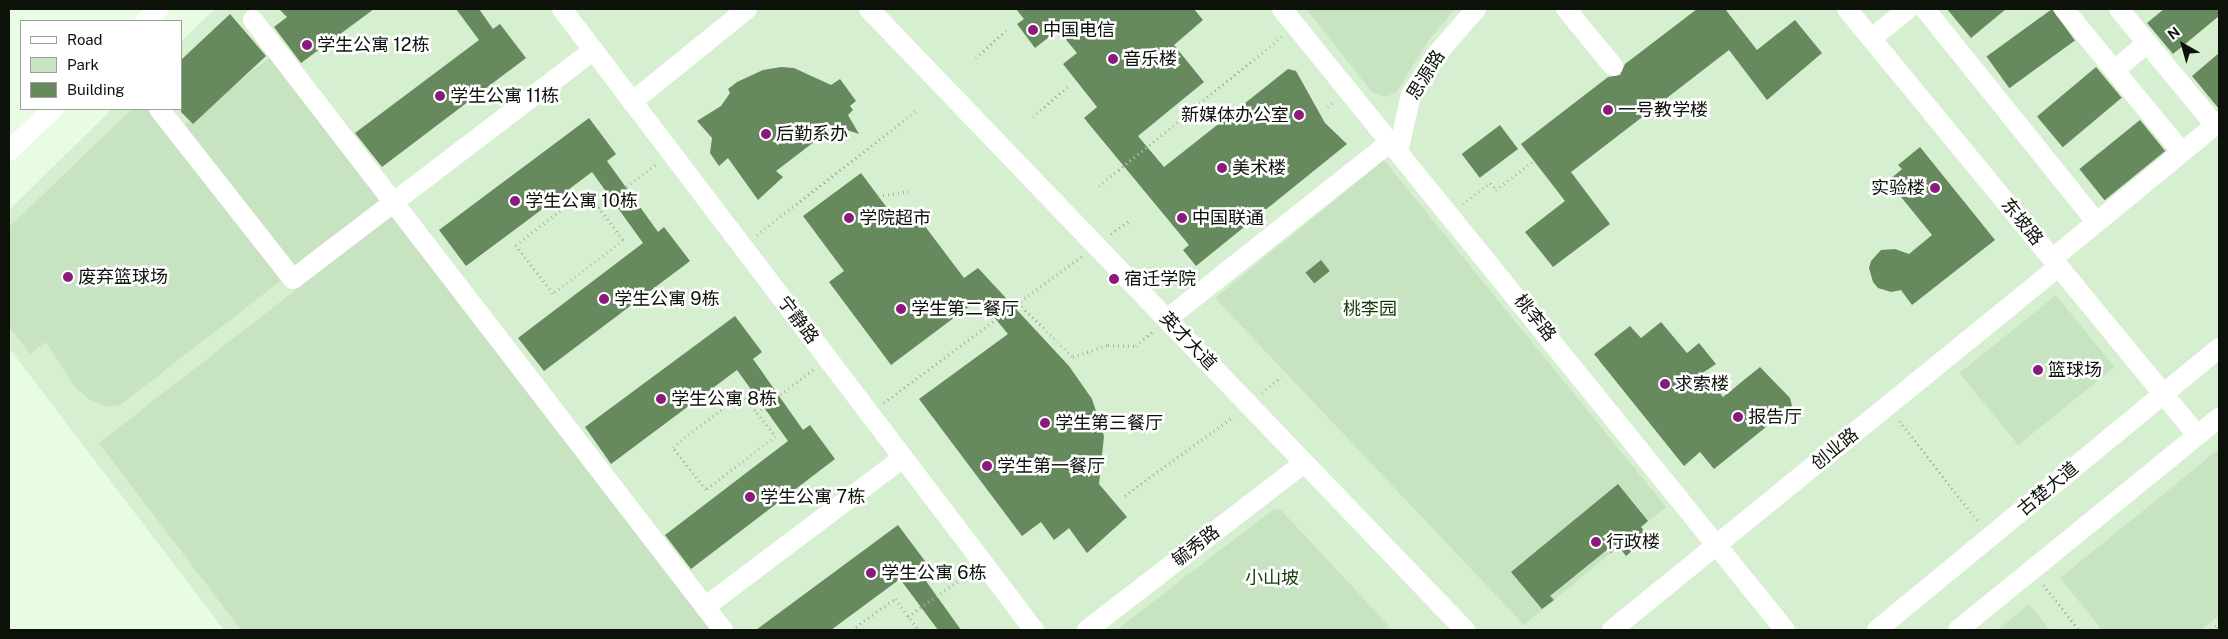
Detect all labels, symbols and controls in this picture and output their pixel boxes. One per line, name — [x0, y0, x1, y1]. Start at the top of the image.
place label: 中国电信 — [1043, 19, 1115, 41]
legend — [20, 20, 182, 110]
north arrow — [2158, 20, 2208, 70]
marker: 中国电信 — [1027, 24, 1039, 36]
text: N — [2165, 24, 2183, 43]
text: Road — [67, 31, 103, 48]
place label: 学生公寓 12栋 — [317, 34, 429, 56]
marker: 学生公寓 12栋 — [301, 39, 313, 51]
street label: 思源路 — [1403, 46, 1449, 104]
place label: 音乐楼 — [1123, 48, 1177, 70]
marker: 音乐楼 — [1107, 53, 1119, 65]
text: Park — [67, 56, 99, 73]
text: Building — [67, 81, 125, 98]
place label: 学生公寓 11栋 — [450, 85, 559, 107]
marker: 学生公寓 11栋 — [434, 90, 446, 102]
place label: 一号教学楼 — [1618, 99, 1708, 121]
place label: 新媒体办公室 — [1181, 104, 1289, 126]
marker: 一号教学楼 — [1602, 104, 1614, 116]
marker: 新媒体办公室 — [1293, 109, 1305, 121]
place label: 后勤系办 — [776, 123, 848, 145]
marker: 后勤系办 — [760, 128, 772, 140]
place label: 美术楼 — [1232, 157, 1286, 179]
marker: 美术楼 — [1216, 162, 1228, 174]
place label: 实验楼 — [1871, 177, 1925, 199]
marker: 实验楼 — [1929, 182, 1941, 194]
place label: 学生公寓 10栋 — [525, 190, 638, 212]
street label: 东坡路 — [1997, 194, 2047, 250]
marker: 学生公寓 10栋 — [509, 195, 521, 207]
place label: 学院超市 — [859, 207, 931, 229]
place label: 中国联通 — [1192, 207, 1264, 229]
marker: 学院超市 — [843, 212, 855, 224]
marker: 中国联通 — [1176, 212, 1188, 224]
place label: 废弃篮球场 — [78, 266, 168, 288]
place label: 宿迁学院 — [1124, 268, 1196, 290]
marker: 废弃篮球场 — [62, 271, 74, 283]
marker: 宿迁学院 — [1108, 273, 1120, 285]
place label: 学生公寓 9栋 — [614, 288, 720, 310]
street label: 桃李路 — [1510, 290, 1560, 346]
street label: 宁静路 — [773, 292, 823, 348]
marker: 学生公寓 9栋 — [598, 293, 610, 305]
place label: 学生第二餐厅 — [911, 298, 1019, 320]
park label: 桃李园 — [1343, 298, 1397, 320]
marker: 学生第二餐厅 — [895, 303, 907, 315]
street label: 英才大道 — [1155, 308, 1221, 374]
place label: 篮球场 — [2048, 359, 2102, 381]
marker: 篮球场 — [2032, 364, 2044, 376]
place label: 求索楼 — [1675, 373, 1729, 395]
marker: 求索楼 — [1659, 378, 1671, 390]
place label: 学生公寓 8栋 — [671, 388, 777, 410]
marker: 学生公寓 8栋 — [655, 393, 667, 405]
place label: 报告厅 — [1748, 406, 1802, 428]
marker: 报告厅 — [1732, 411, 1744, 423]
place label: 学生第三餐厅 — [1055, 412, 1163, 434]
marker: 学生第三餐厅 — [1039, 417, 1051, 429]
street label: 创业路 — [1807, 424, 1863, 474]
place label: 学生第一餐厅 — [997, 455, 1105, 477]
street label: 古楚大道 — [2013, 458, 2083, 520]
marker: 学生第一餐厅 — [981, 460, 993, 472]
place label: 学生公寓 7栋 — [760, 486, 865, 508]
marker: 学生公寓 7栋 — [744, 491, 756, 503]
street label: 毓秀路 — [1168, 521, 1224, 571]
place label: 行政楼 — [1606, 531, 1660, 553]
marker: 行政楼 — [1590, 536, 1602, 548]
place label: 学生公寓 6栋 — [881, 562, 987, 584]
marker: 学生公寓 6栋 — [865, 567, 877, 579]
park label: 小山坡 — [1245, 567, 1299, 589]

